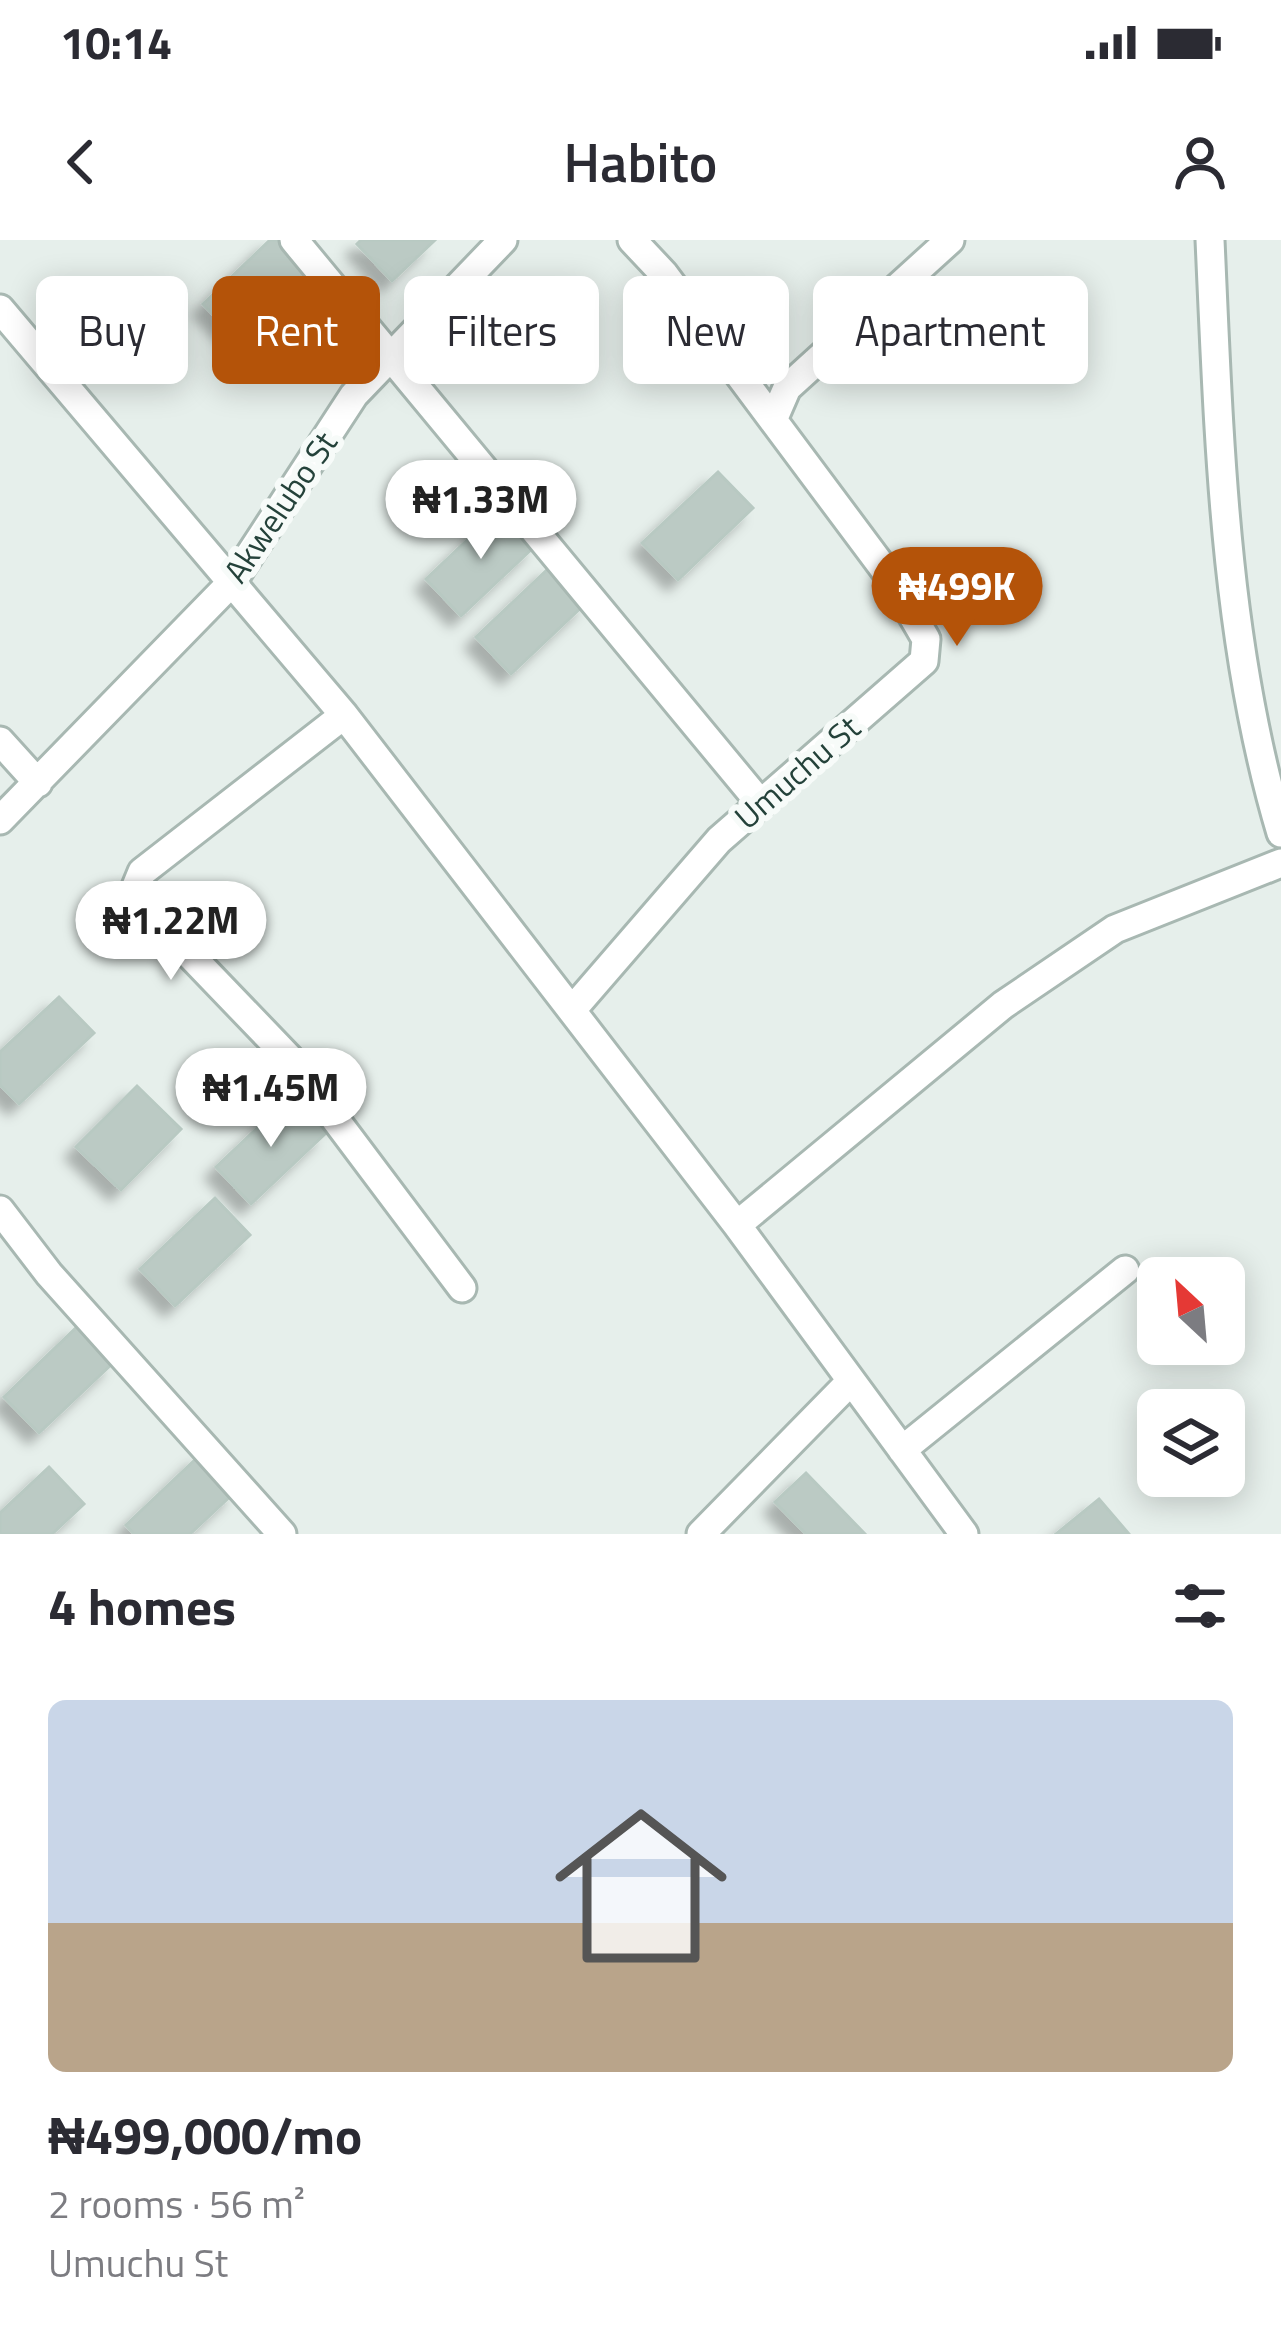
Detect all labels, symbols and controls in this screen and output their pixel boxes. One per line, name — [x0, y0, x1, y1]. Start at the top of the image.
text: 10:14 — [60, 8, 172, 76]
text: Habito — [564, 121, 717, 203]
icon: back — [48, 129, 114, 195]
icon: person — [1167, 129, 1233, 195]
chip: Buy — [36, 276, 188, 384]
chip: Rent — [212, 276, 380, 384]
chip: Filters — [404, 276, 599, 384]
chip: New — [623, 276, 789, 384]
chip: Apartment — [813, 276, 1088, 384]
street label: Akwelubo St — [211, 421, 349, 593]
pin: ₦1.33M — [383, 460, 579, 562]
text: ₦1.33M — [412, 469, 550, 528]
pin: ₦499K — [873, 547, 1041, 649]
text: ₦499K — [899, 556, 1015, 615]
street label: Umuchu St — [723, 703, 871, 841]
pin: ₦1.22M — [73, 881, 269, 983]
text: ₦1.22M — [102, 890, 240, 949]
pin: ₦1.45M — [173, 1048, 369, 1150]
text: ₦1.45M — [202, 1057, 340, 1116]
north arrow — [1137, 1257, 1245, 1365]
map controls — [1137, 1257, 1245, 1497]
button: layers — [1137, 1389, 1245, 1497]
text: 4 homes — [48, 1567, 236, 1645]
icon: filters — [1167, 1573, 1233, 1639]
icon: home — [533, 1778, 749, 1994]
text: ₦499,000/mo — [48, 2096, 362, 2174]
text: 2 rooms · 56 m² — [48, 2174, 305, 2233]
text: Umuchu St — [48, 2233, 228, 2292]

